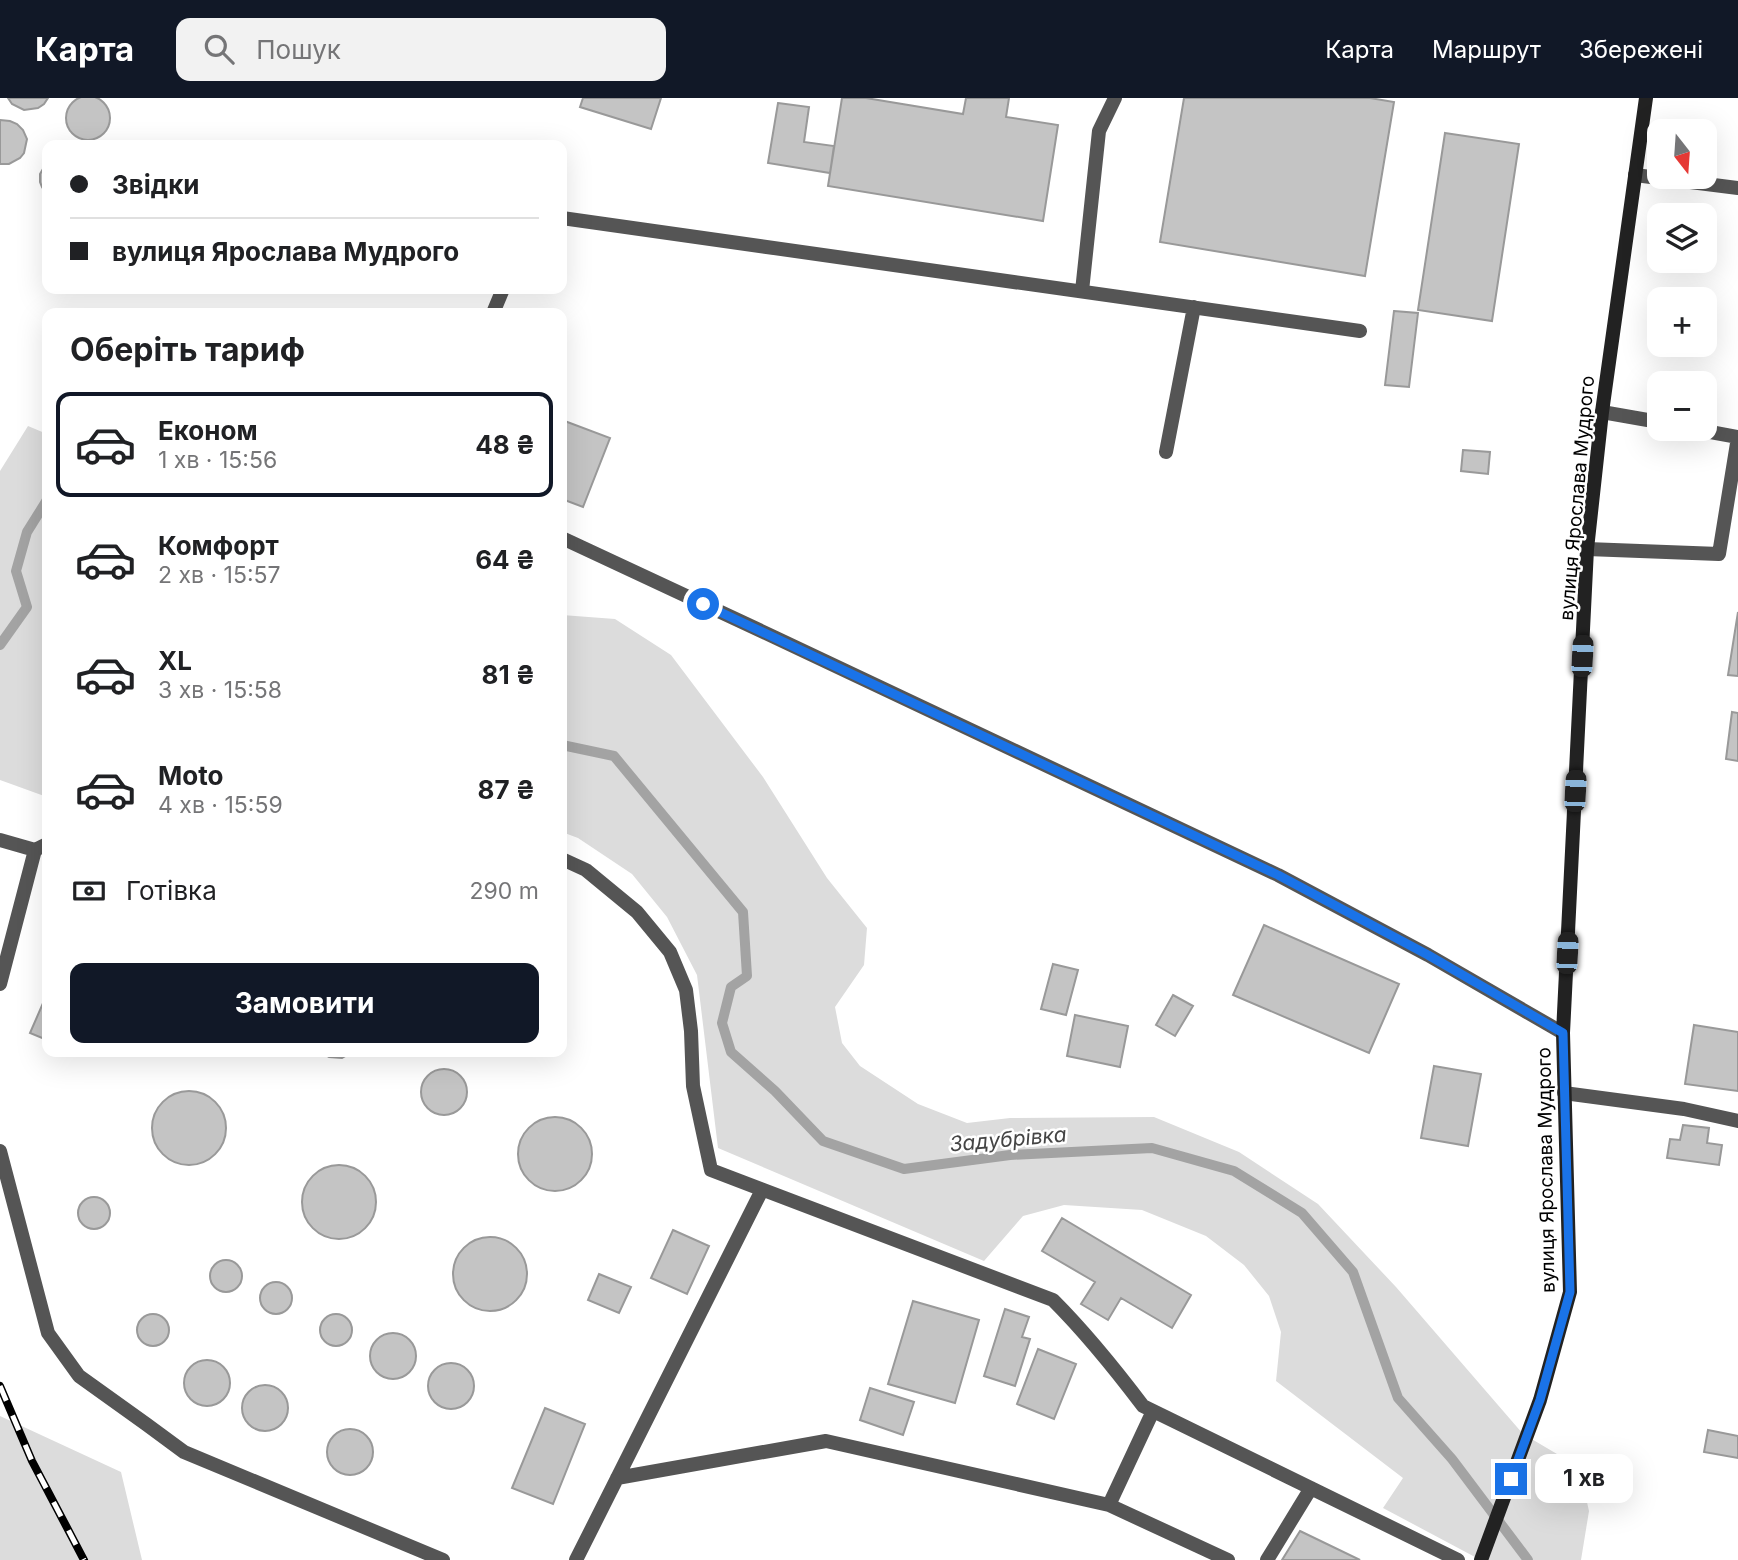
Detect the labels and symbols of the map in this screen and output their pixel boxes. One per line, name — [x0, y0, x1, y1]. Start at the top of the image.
north arrow — [1647, 119, 1717, 189]
street label: вулиця Ярослава Мудрого — [1555, 375, 1599, 621]
route start — [687, 588, 719, 620]
car — [1571, 634, 1594, 678]
car — [1564, 769, 1587, 813]
car — [1556, 931, 1579, 975]
street label: вулиця Ярослава Мудрого — [1532, 1047, 1560, 1293]
water label: Задубрівка — [948, 1121, 1068, 1157]
callout: 1 хв — [1536, 1454, 1634, 1504]
route end — [1495, 1463, 1527, 1495]

